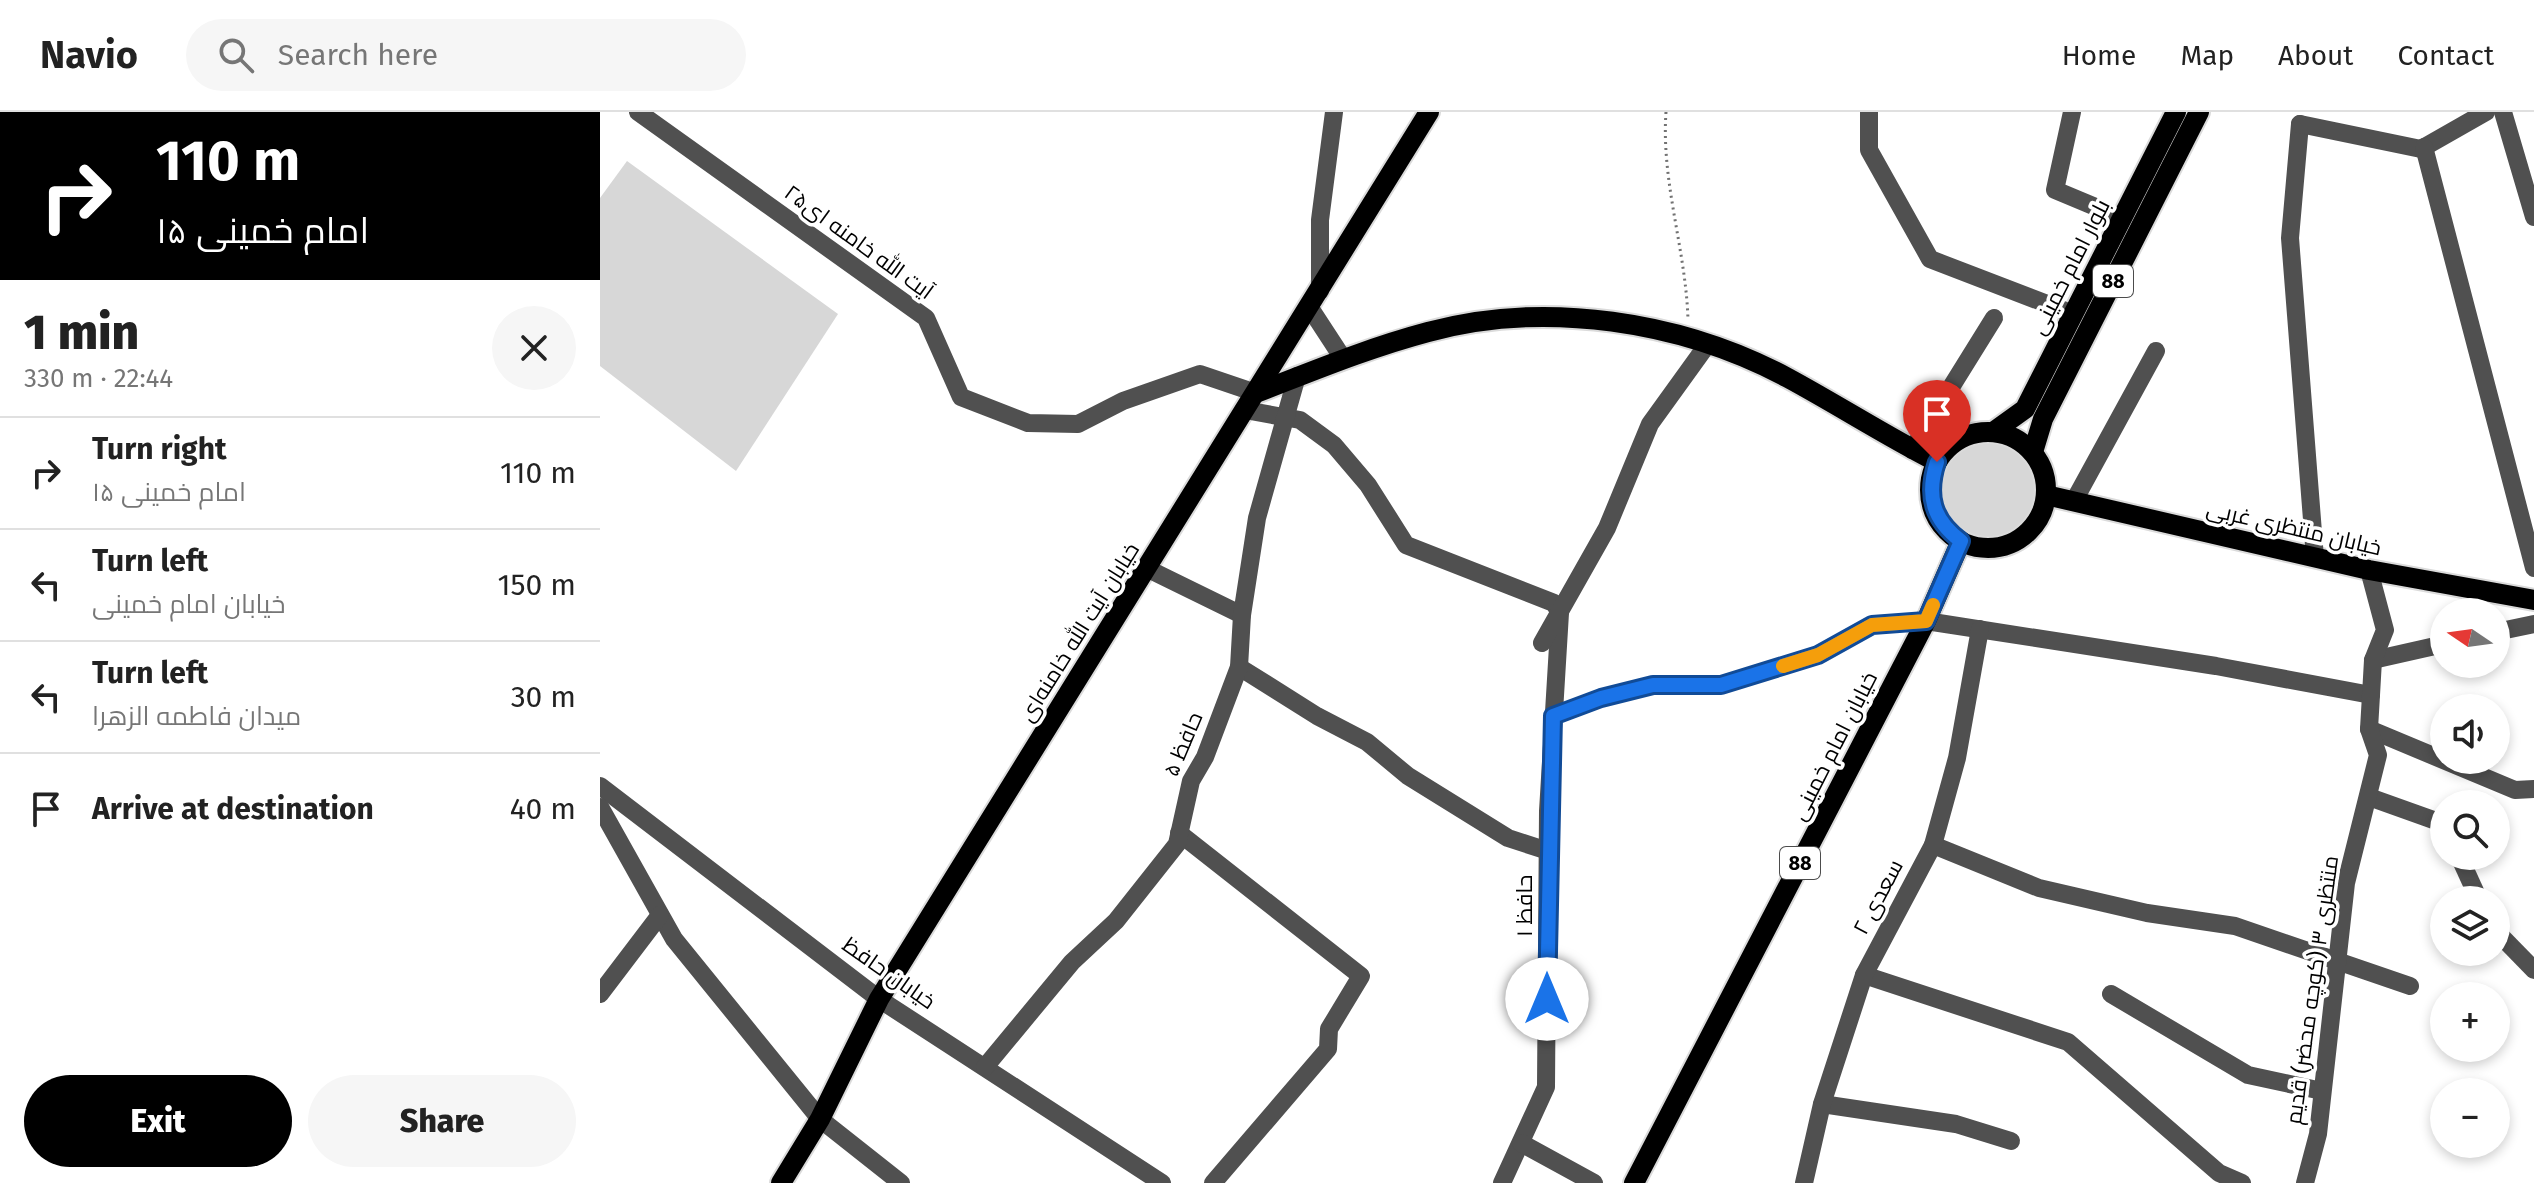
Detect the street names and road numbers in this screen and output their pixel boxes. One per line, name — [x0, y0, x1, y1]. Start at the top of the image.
street label: آیت الله خامنه ای۲۵ — [779, 178, 939, 305]
street label: بلوار امام خمینی — [2024, 195, 2118, 340]
road number: 88 — [2093, 265, 2133, 297]
street label: خیابان منتظری غربی — [2204, 495, 2384, 561]
street label: خیابان آیت الله خامنه‌ای — [1012, 537, 1145, 727]
street label: خیابان امام خمینی — [1785, 667, 1885, 826]
street label: حافظ ۵ — [1157, 708, 1209, 780]
road number: 88 — [1780, 847, 1820, 879]
street label: منتظری ۳ (کوچه محضر) قدیم — [2280, 854, 2346, 1126]
street label: سعدی ۲ — [1847, 855, 1909, 939]
street label: حافظ ۱ — [1511, 875, 1538, 937]
street label: خیابان حافظ — [837, 931, 941, 1015]

